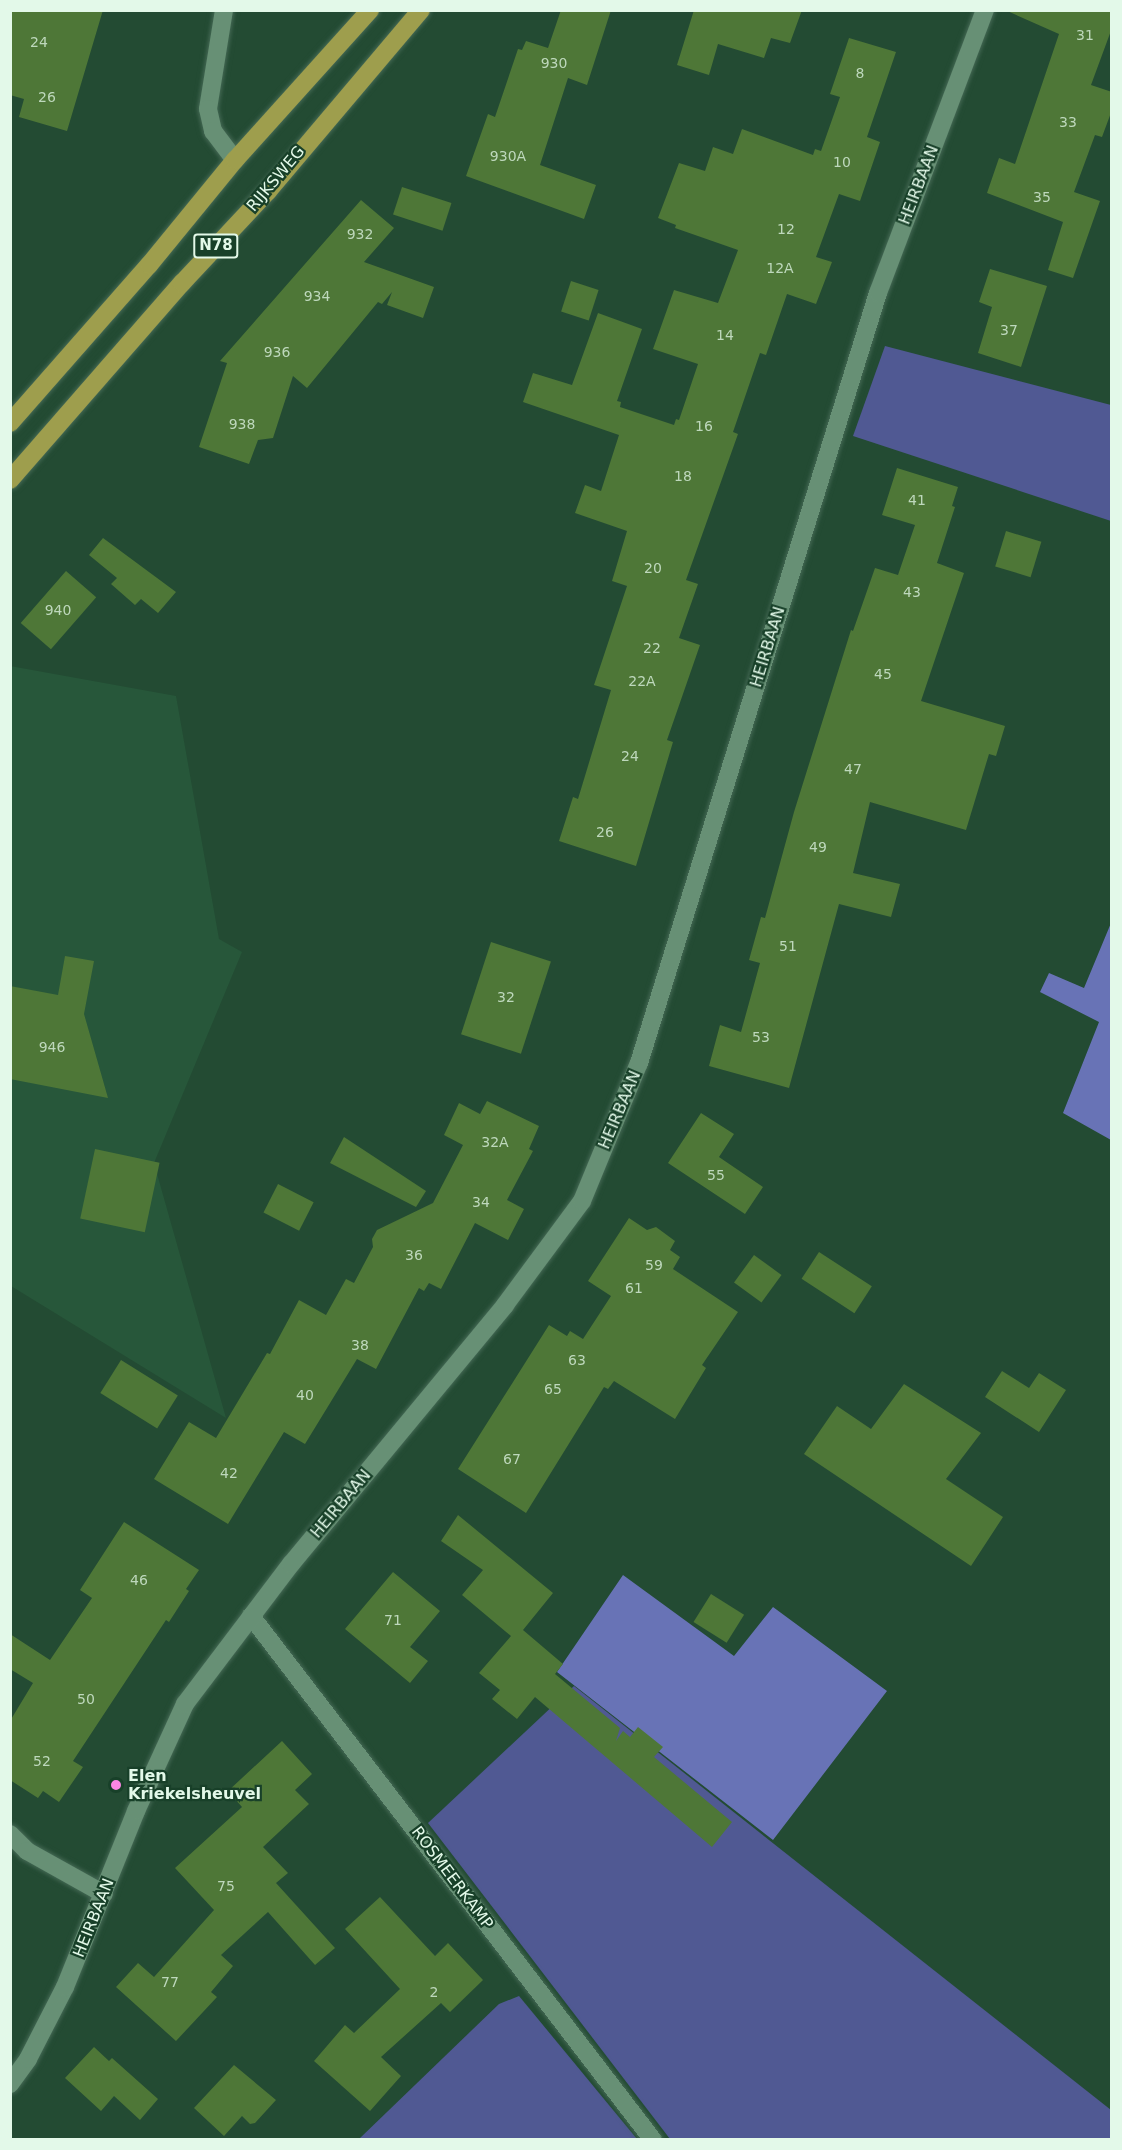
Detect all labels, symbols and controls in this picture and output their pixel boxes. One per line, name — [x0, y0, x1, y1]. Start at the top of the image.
house number: 31 — [1076, 27, 1094, 43]
house number: 24 — [30, 34, 48, 50]
house number: 930 — [541, 55, 567, 71]
house number: 8 — [856, 65, 864, 81]
house number: 26 — [38, 89, 56, 105]
house number: 33 — [1059, 114, 1077, 130]
street label: RIJKSWEG — [243, 142, 309, 216]
street label: HEIRBAAN — [895, 143, 943, 227]
house number: 930A — [490, 148, 526, 164]
house number: 10 — [833, 154, 851, 170]
house number: 35 — [1033, 189, 1051, 205]
house number: 12 — [777, 221, 795, 237]
house number: 932 — [347, 226, 373, 242]
road number: N78 — [192, 234, 240, 258]
house number: 12A — [766, 260, 794, 276]
house number: 934 — [304, 288, 330, 304]
house number: 37 — [1000, 322, 1018, 338]
house number: 14 — [716, 327, 734, 343]
house number: 936 — [264, 344, 290, 360]
house number: 938 — [229, 416, 255, 432]
house number: 16 — [695, 418, 713, 434]
house number: 18 — [674, 468, 692, 484]
house number: 41 — [908, 492, 926, 508]
house number: 20 — [644, 560, 662, 576]
house number: 43 — [903, 584, 921, 600]
house number: 940 — [45, 602, 71, 618]
street label: HEIRBAAN — [747, 604, 789, 690]
house number: 22 — [643, 640, 661, 656]
house number: 45 — [874, 666, 892, 682]
house number: 22A — [628, 673, 656, 689]
house number: 24 — [621, 748, 639, 764]
house number: 47 — [844, 761, 862, 777]
house number: 26 — [596, 824, 614, 840]
house number: 49 — [809, 839, 827, 855]
house number: 51 — [779, 938, 797, 954]
house number: 32 — [497, 989, 515, 1005]
house number: 53 — [752, 1029, 770, 1045]
house number: 946 — [39, 1039, 65, 1055]
street label: HEIRBAAN — [595, 1068, 645, 1152]
house number: 32A — [481, 1134, 509, 1150]
house number: 55 — [707, 1167, 725, 1183]
house number: 34 — [472, 1194, 490, 1210]
house number: 36 — [405, 1247, 423, 1263]
house number: 59 — [645, 1257, 663, 1273]
house number: 61 — [625, 1280, 643, 1296]
house number: 38 — [351, 1337, 369, 1353]
house number: 63 — [568, 1352, 586, 1368]
house number: 65 — [544, 1381, 562, 1397]
house number: 40 — [296, 1387, 314, 1403]
house number: 67 — [503, 1451, 521, 1467]
house number: 42 — [220, 1465, 238, 1481]
street label: HEIRBAAN — [307, 1466, 375, 1542]
house number: 46 — [130, 1572, 148, 1588]
house number: 71 — [384, 1612, 402, 1628]
house number: 50 — [77, 1691, 95, 1707]
house number: 52 — [33, 1753, 51, 1769]
place label: Elen Kriekelsheuvel — [128, 1766, 261, 1804]
marker: Elen Kriekelsheuvel — [109, 1778, 123, 1792]
street label: ROSMEERKAMP — [407, 1823, 497, 1933]
street label: HEIRBAAN — [70, 1876, 118, 1960]
house number: 75 — [217, 1878, 235, 1894]
house number: 77 — [161, 1974, 179, 1990]
house number: 2 — [430, 1984, 438, 2000]

